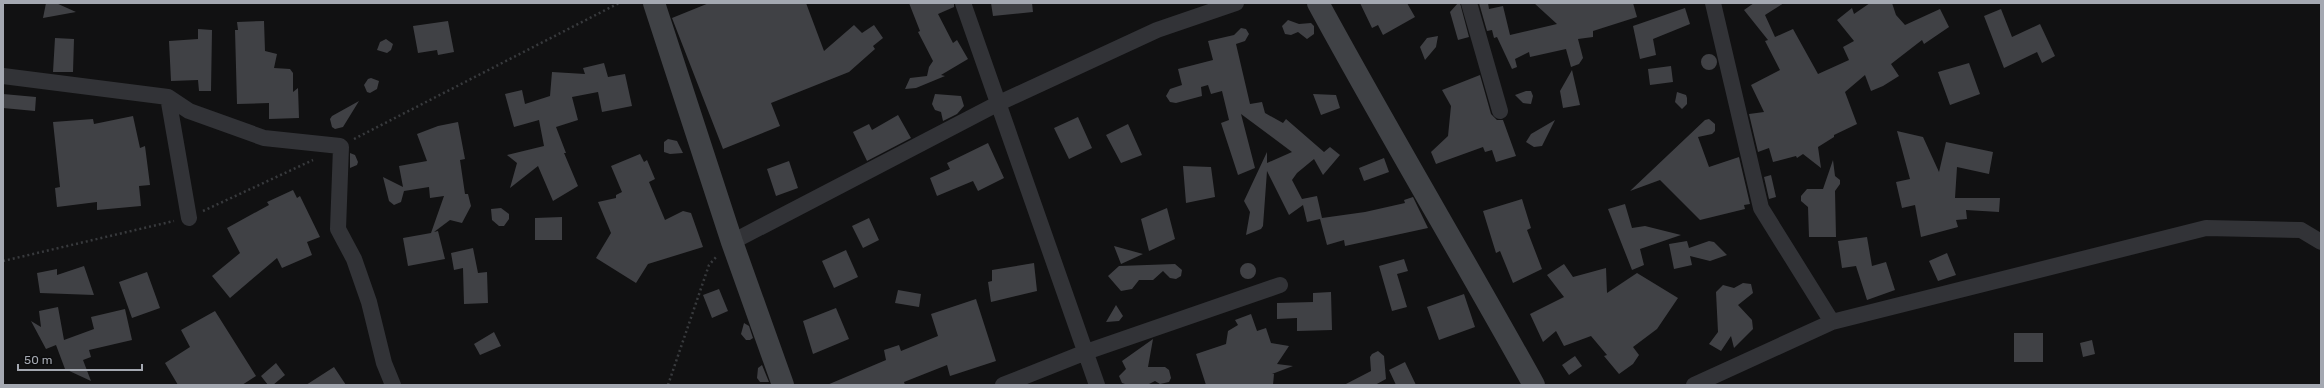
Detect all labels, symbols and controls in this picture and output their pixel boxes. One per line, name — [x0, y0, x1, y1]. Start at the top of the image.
scale bar — [18, 346, 142, 372]
text: 50 m — [24, 353, 52, 367]

